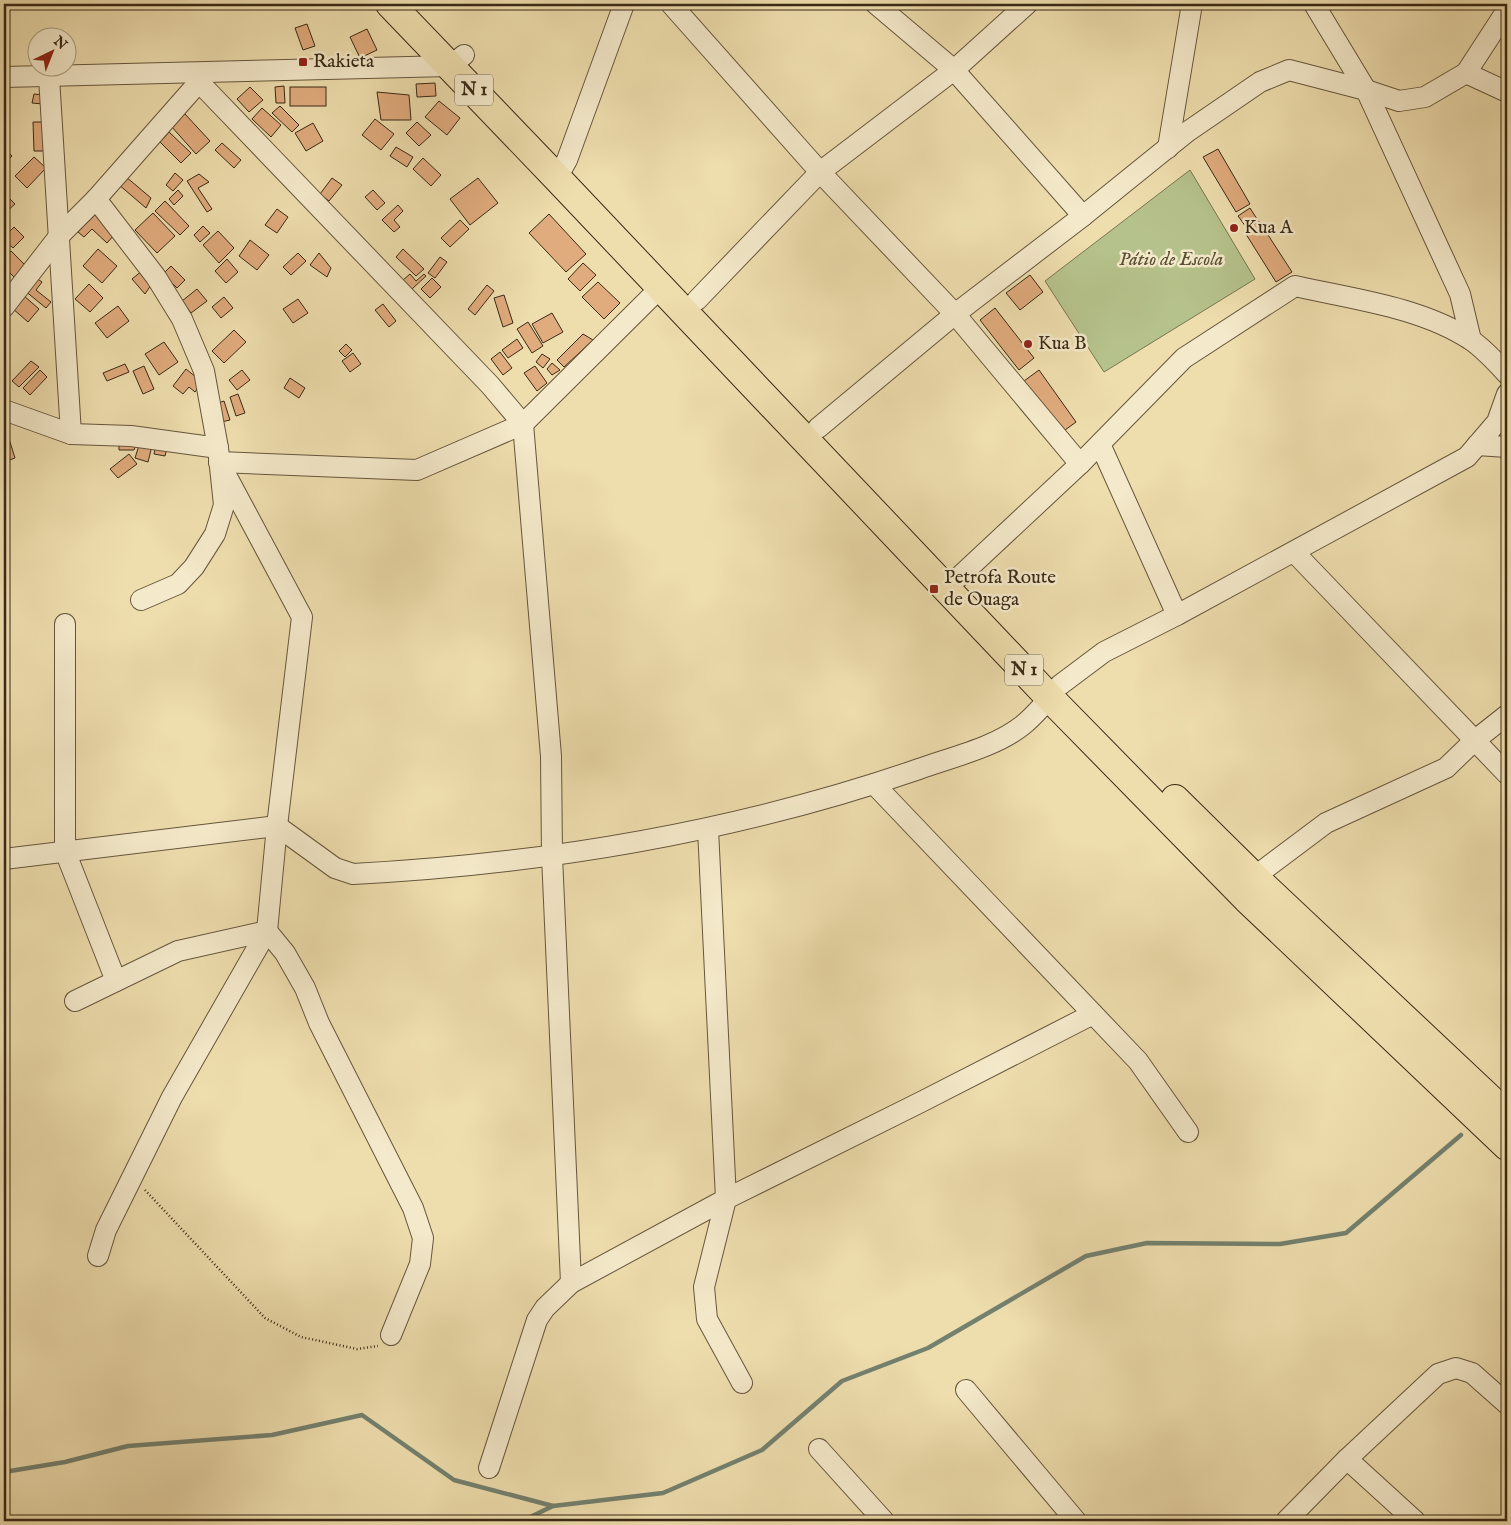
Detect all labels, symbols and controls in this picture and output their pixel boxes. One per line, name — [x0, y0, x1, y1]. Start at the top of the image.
north arrow — [28, 28, 78, 78]
text: N — [49, 32, 71, 54]
place label: Rakieta — [313, 50, 375, 74]
marker: Rakieta — [297, 56, 309, 68]
road number: N 1 — [455, 74, 493, 106]
place label: Kua A — [1244, 216, 1294, 240]
marker: Kua A — [1228, 222, 1240, 234]
park label: Pátio de Escola — [1119, 248, 1223, 272]
place label: Kua B — [1038, 332, 1086, 356]
marker: Kua B — [1022, 338, 1034, 350]
place label: Petrofa Route de Ouaga — [944, 566, 1056, 612]
marker: Petrofa Route de Ouaga — [928, 583, 940, 595]
road number: N 1 — [1005, 654, 1043, 686]

